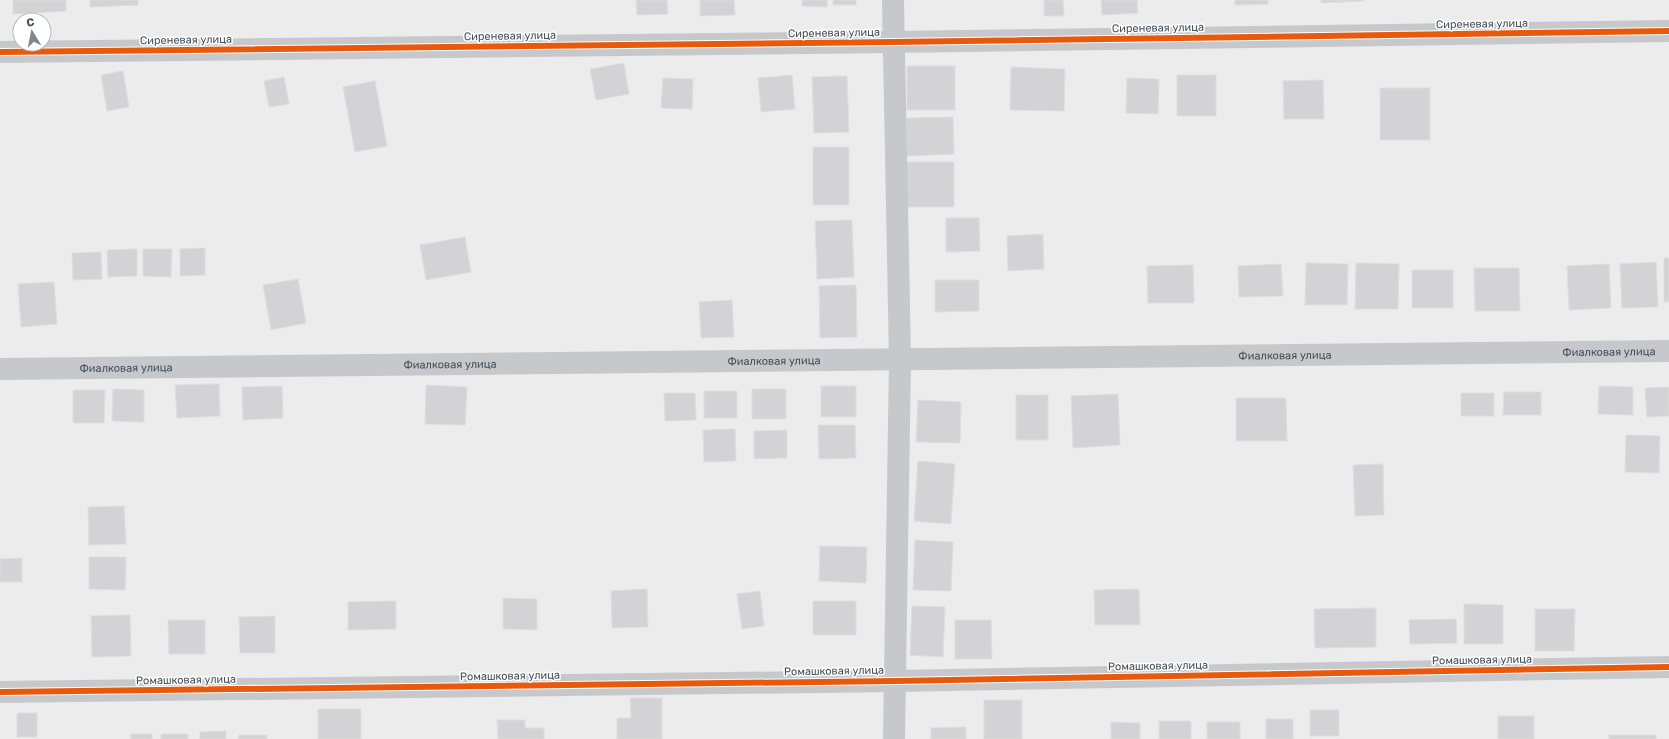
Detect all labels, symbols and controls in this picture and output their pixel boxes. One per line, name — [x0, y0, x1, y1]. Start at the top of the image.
north arrow — [12, 12, 52, 52]
text: С — [25, 16, 36, 30]
street label: Сиреневая улица — [1436, 17, 1528, 31]
street label: Сиреневая улица — [1112, 21, 1204, 35]
street label: Сиреневая улица — [788, 26, 880, 40]
street label: Сиреневая улица — [464, 29, 556, 43]
street label: Сиреневая улица — [140, 33, 232, 47]
street label: Фиалковая улица — [1562, 345, 1656, 359]
street label: Фиалковая улица — [1238, 348, 1332, 362]
street label: Фиалковая улица — [727, 354, 821, 368]
street label: Фиалковая улица — [403, 357, 497, 371]
street label: Фиалковая улица — [79, 361, 173, 375]
street label: Ромашковая улица — [1432, 653, 1532, 667]
street label: Ромашковая улица — [1108, 659, 1208, 673]
street label: Ромашковая улица — [784, 664, 884, 678]
street label: Ромашковая улица — [460, 669, 560, 683]
street label: Ромашковая улица — [136, 673, 236, 687]

